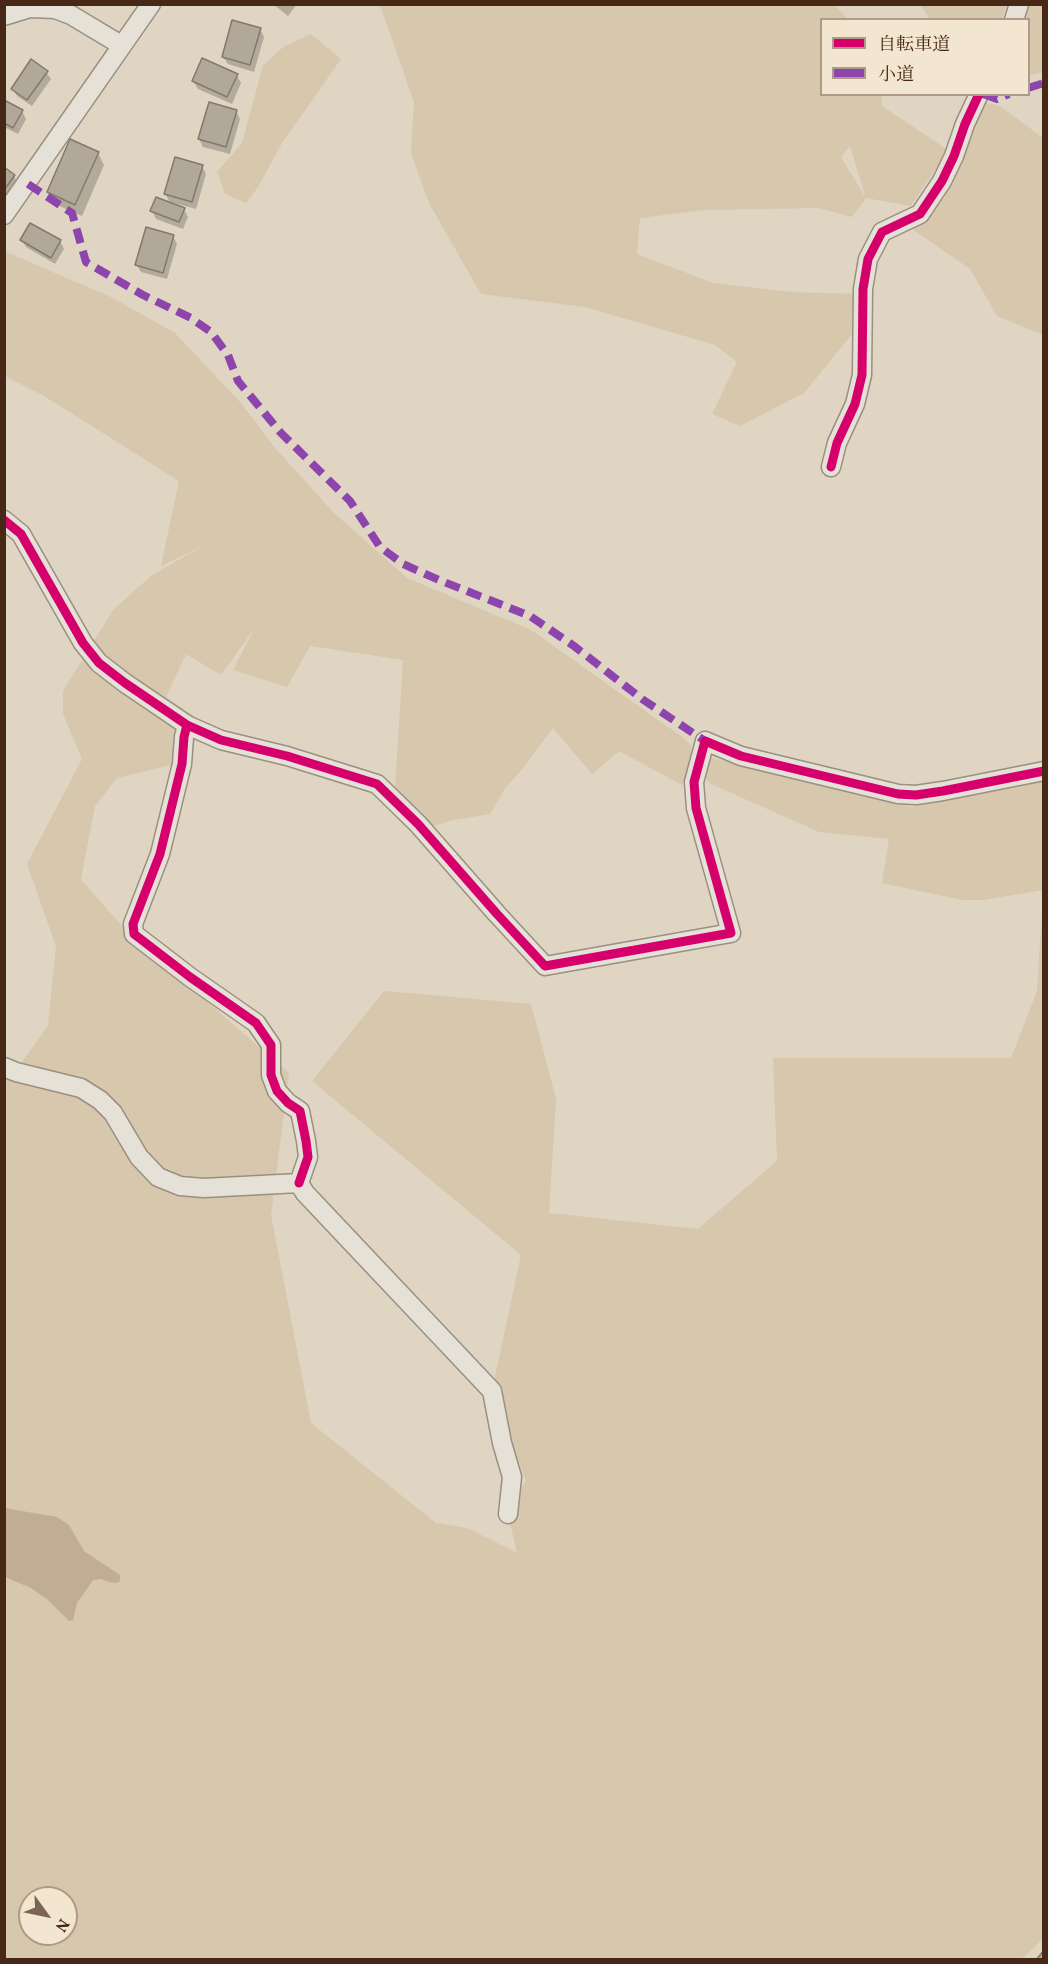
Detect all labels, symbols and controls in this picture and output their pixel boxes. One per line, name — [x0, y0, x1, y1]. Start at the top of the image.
legend — [820, 18, 1030, 96]
text: 自転車道 — [878, 33, 950, 58]
text: 小道 — [878, 63, 914, 88]
north arrow — [18, 1886, 78, 1946]
text: N — [49, 1914, 74, 1936]

